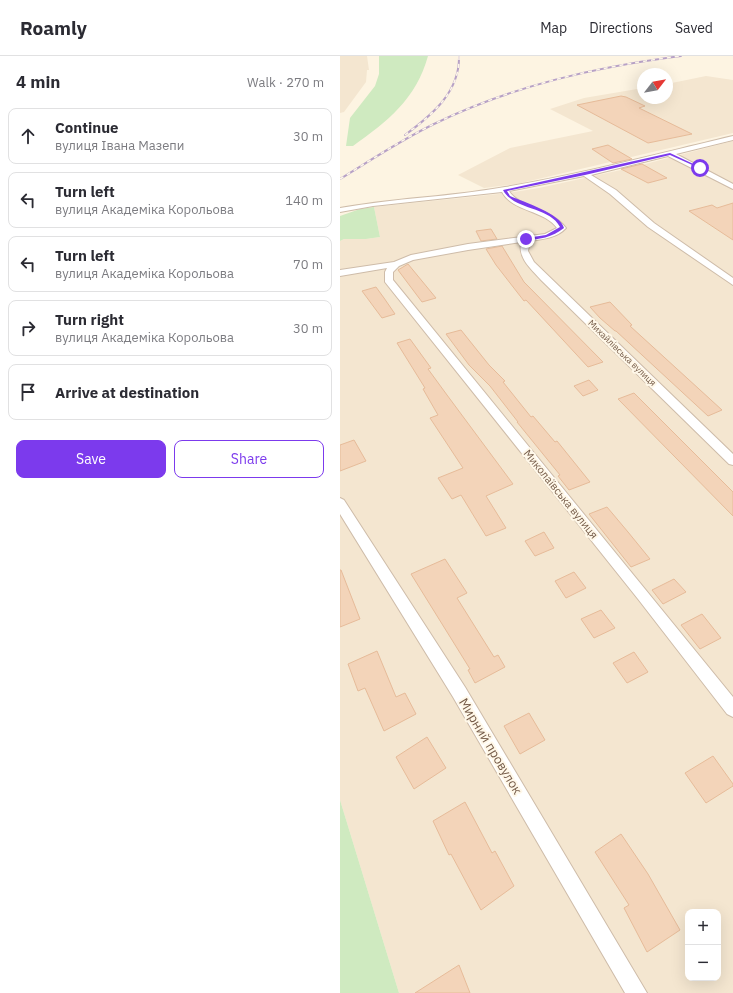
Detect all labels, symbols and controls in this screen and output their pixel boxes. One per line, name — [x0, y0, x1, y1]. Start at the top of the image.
text: Roamly — [20, 16, 87, 40]
text: Map — [540, 19, 567, 37]
text: Directions — [589, 19, 653, 37]
text: Saved — [675, 19, 713, 37]
north arrow — [637, 68, 673, 104]
text: 4 min — [16, 71, 60, 93]
text: Walk · 270 m — [247, 74, 324, 91]
text: Continue — [55, 118, 119, 137]
icon: ahead — [17, 125, 39, 147]
text: 30 m — [293, 128, 323, 145]
text: вулиця Івана Мазепи — [55, 137, 184, 154]
route start — [691, 159, 709, 177]
text: Turn left — [55, 182, 115, 201]
icon: left — [17, 189, 39, 211]
text: 140 m — [285, 192, 323, 209]
text: вулиця Академіка Корольова — [55, 201, 234, 218]
route end — [517, 230, 535, 248]
text: Turn left — [55, 246, 115, 265]
icon: left — [17, 253, 39, 275]
text: 70 m — [293, 256, 323, 273]
text: вулиця Академіка Корольова — [55, 265, 234, 282]
text: Turn right — [55, 310, 124, 329]
icon: right — [17, 317, 39, 339]
street label: Михайлівська вулиця — [586, 317, 659, 388]
text: 30 m — [293, 320, 323, 337]
text: вулиця Академіка Корольова — [55, 329, 234, 346]
icon: arrive — [17, 381, 39, 403]
text: Arrive at destination — [55, 383, 199, 402]
button: Save — [16, 440, 166, 478]
button: Share — [174, 440, 324, 478]
street label: Миколаївська вулиця — [521, 447, 601, 541]
street label: Мирний провулок — [455, 695, 526, 797]
map controls — [685, 909, 721, 981]
button: + — [685, 909, 721, 945]
button: − — [685, 945, 721, 981]

